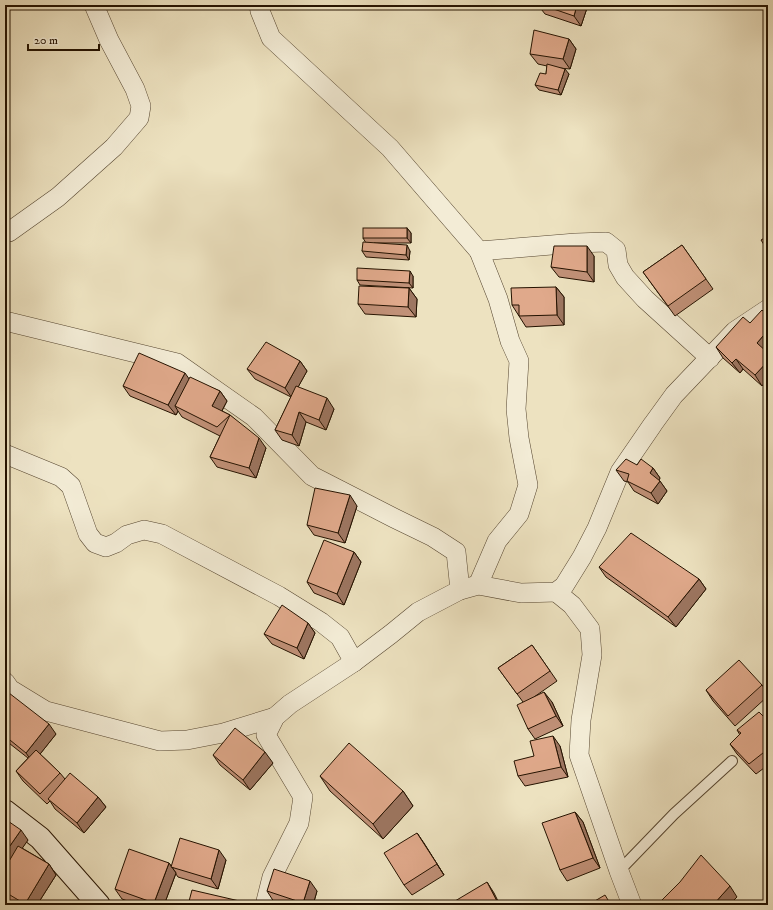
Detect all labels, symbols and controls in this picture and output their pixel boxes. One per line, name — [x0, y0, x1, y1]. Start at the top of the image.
scale bar — [28, 26, 99, 52]
text: 20 m — [34, 33, 58, 48]

